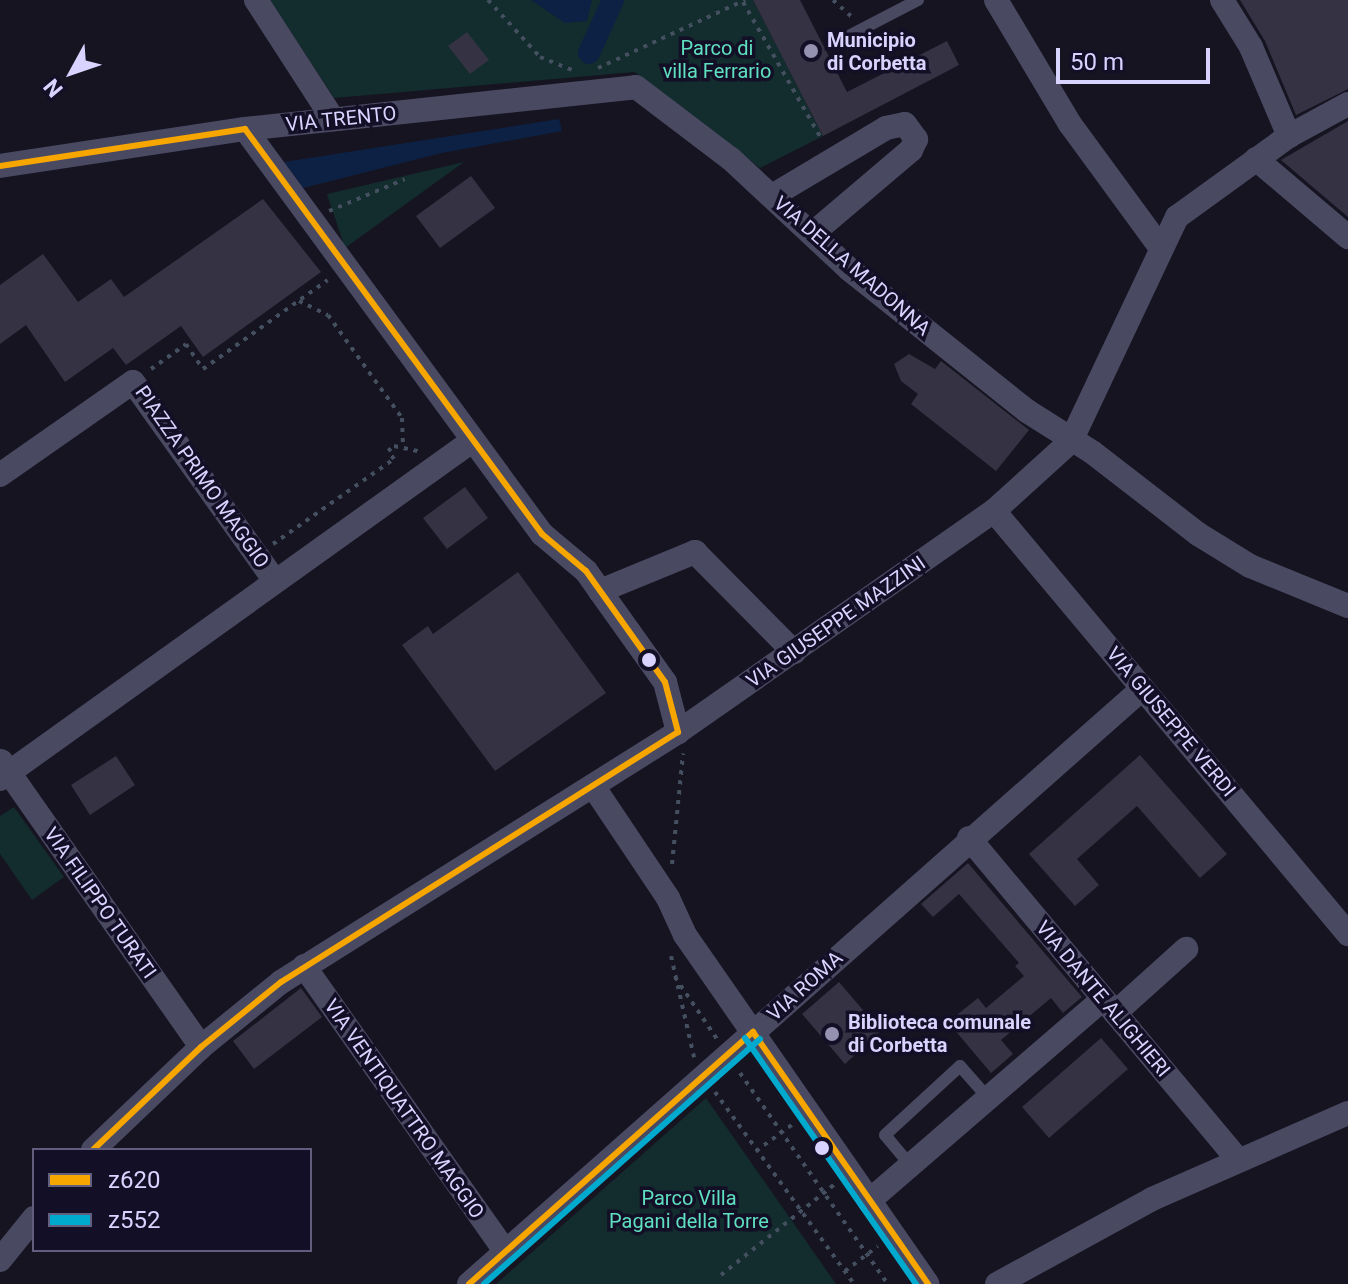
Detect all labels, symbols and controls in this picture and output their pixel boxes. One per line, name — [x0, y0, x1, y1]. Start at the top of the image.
place label: Municipio di Corbetta — [827, 28, 927, 75]
north arrow — [32, 32, 112, 112]
scale bar — [1060, 32, 1214, 82]
park label: Parco di villa Ferrario — [663, 37, 771, 84]
marker: Municipio di Corbetta — [802, 42, 820, 60]
text: 50 m — [1070, 48, 1124, 76]
text: N — [39, 74, 68, 102]
street label: VIA TRENTO — [284, 101, 398, 137]
street label: VIA DELLA MADONNA — [769, 191, 935, 341]
street label: PIAZZA PRIMO MAGGIO — [130, 381, 274, 573]
street label: VIA GIUSEPPE MAZZINI — [742, 551, 930, 693]
street label: VIA GIUSEPPE VERDI — [1101, 642, 1241, 802]
unlabelled marker — [641, 652, 657, 668]
street label: VIA FILIPPO TURATI — [39, 823, 161, 983]
street label: VIA DANTE ALIGHIERI — [1031, 916, 1175, 1082]
street label: VIA ROMA — [762, 946, 848, 1026]
street label: VIA VENTIQUATTRO MAGGIO — [319, 995, 489, 1223]
place label: Biblioteca comunale di Corbetta — [848, 1010, 1031, 1057]
marker: Biblioteca comunale di Corbetta — [823, 1025, 841, 1043]
unlabelled marker — [814, 1140, 830, 1156]
legend — [32, 1148, 312, 1252]
text: z620 — [108, 1166, 160, 1194]
park label: Parco Villa Pagani della Torre — [609, 1187, 769, 1234]
text: z552 — [108, 1206, 160, 1234]

